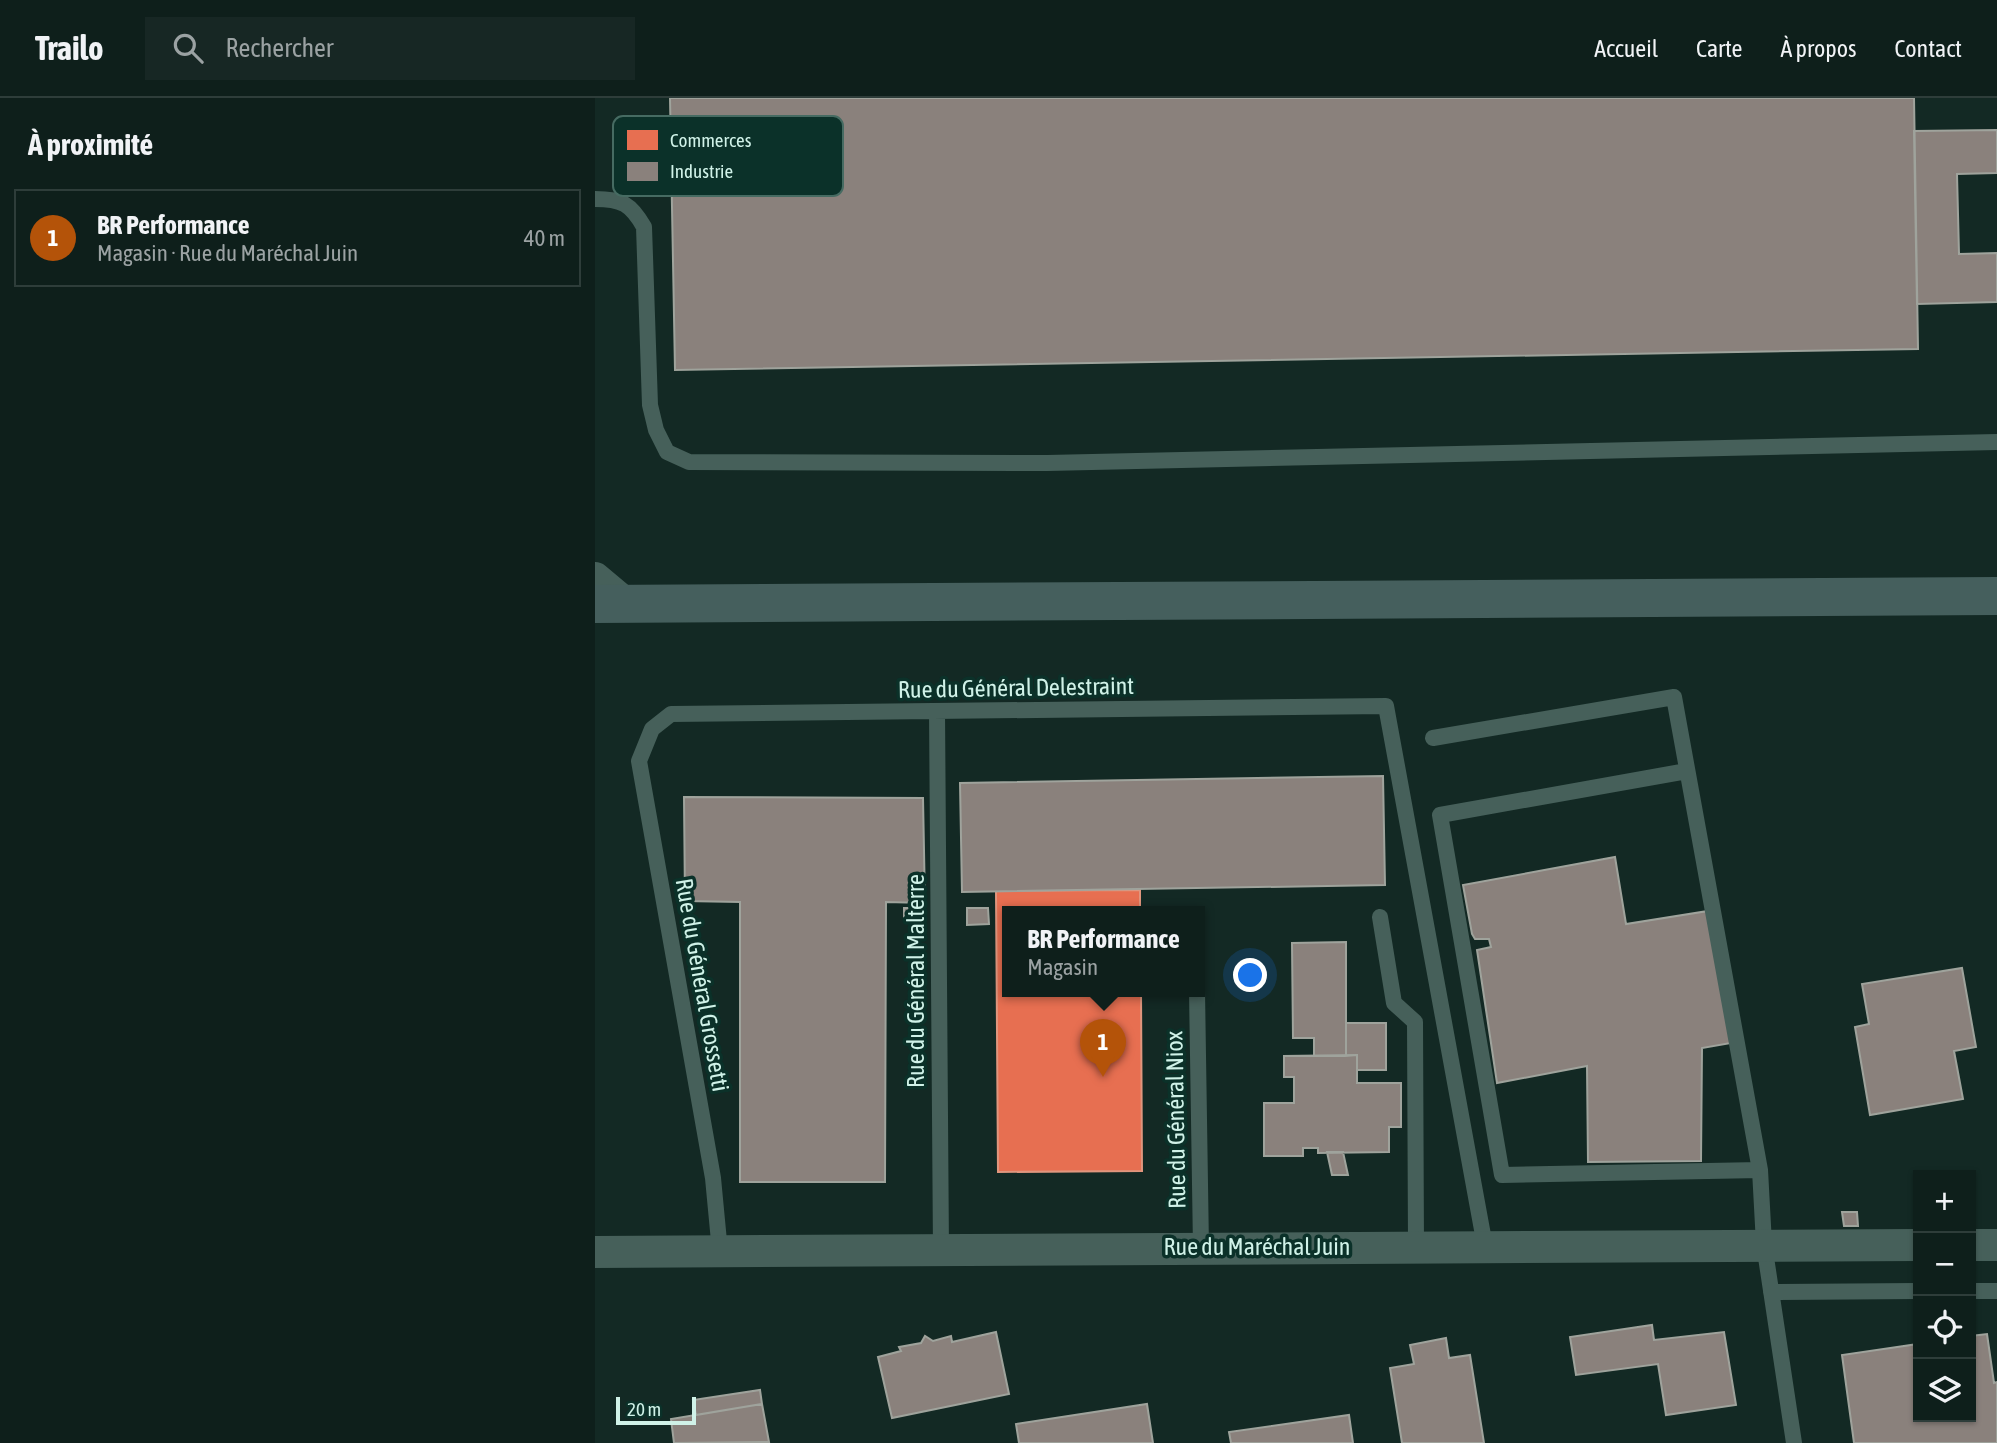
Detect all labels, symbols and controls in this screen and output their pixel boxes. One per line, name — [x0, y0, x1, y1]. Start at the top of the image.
search box — [145, 17, 635, 80]
text: Trailo — [35, 29, 103, 67]
icon: search — [169, 29, 207, 67]
text: Rechercher — [225, 33, 334, 63]
text: Accueil — [1594, 35, 1658, 62]
text: Carte — [1696, 35, 1742, 62]
text: À propos — [1780, 35, 1856, 62]
text: Contact — [1894, 35, 1962, 62]
legend — [613, 116, 843, 196]
text: À proximité — [28, 127, 153, 161]
text: Commerces — [670, 129, 752, 151]
text: Industrie — [670, 160, 733, 182]
text: BR Performance — [97, 210, 250, 240]
text: 1 — [48, 225, 58, 251]
text: 40 m — [524, 225, 565, 251]
text: Magasin · Rue du Maréchal Juin — [97, 240, 358, 266]
street label: Rue du Général Delestraint — [898, 672, 1134, 703]
street label: Rue du Général Malterre — [902, 874, 929, 1088]
street label: Rue du Général Grossetti — [670, 876, 735, 1094]
popup — [1002, 906, 1205, 997]
text: BR Performance — [1027, 924, 1180, 954]
text: Magasin — [1027, 954, 1098, 980]
your location — [1233, 958, 1267, 992]
pin: 1 — [1080, 1019, 1126, 1077]
street label: Rue du Général Niox — [1160, 1030, 1191, 1209]
map controls — [1913, 1170, 1976, 1422]
button: + — [1913, 1170, 1976, 1233]
street label: Rue du Maréchal Juin — [1164, 1233, 1350, 1260]
button: − — [1913, 1233, 1976, 1296]
button: locate — [1913, 1296, 1976, 1359]
button: layers — [1913, 1359, 1976, 1422]
scale bar — [616, 1394, 697, 1426]
text: 20 m — [627, 1398, 661, 1420]

